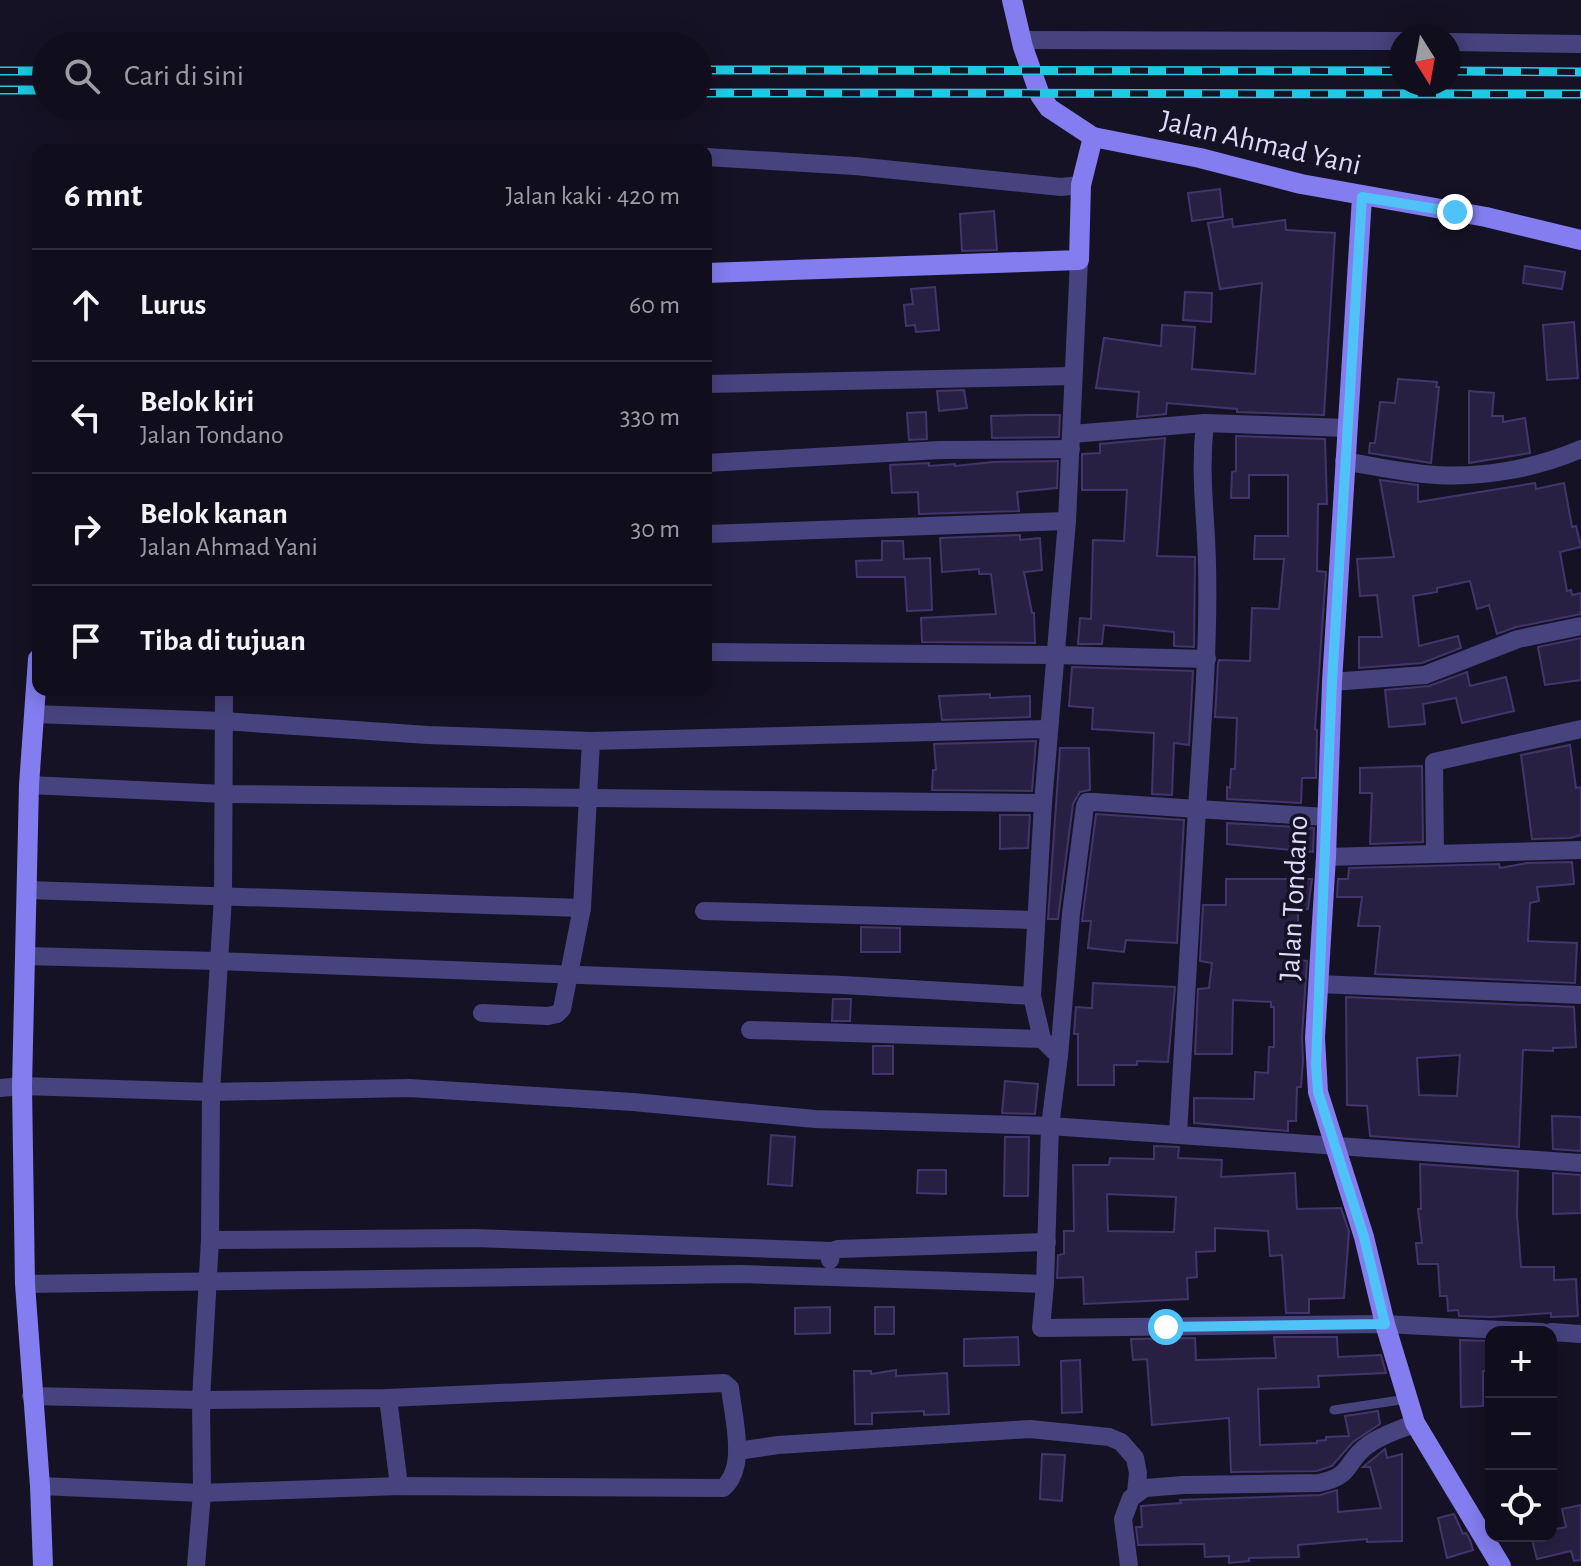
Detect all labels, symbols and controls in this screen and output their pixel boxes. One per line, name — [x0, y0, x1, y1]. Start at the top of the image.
north arrow — [1389, 24, 1461, 96]
search box — [32, 32, 712, 120]
icon: search — [60, 54, 104, 98]
text: Cari di sini — [124, 61, 244, 91]
street label: Jalan Ahmad Yani — [1157, 105, 1364, 181]
text: 6 mnt — [64, 179, 142, 213]
text: Jalan kaki · 420 m — [505, 183, 680, 209]
route end — [1437, 194, 1473, 230]
icon: ahead — [64, 283, 108, 327]
text: Lurus — [140, 290, 206, 320]
text: 60 m — [629, 292, 680, 318]
text: Belok kiri — [140, 387, 254, 417]
icon: left — [64, 395, 108, 439]
text: 330 m — [620, 404, 680, 430]
text: Jalan Tondano — [140, 422, 284, 448]
text: Belok kanan — [140, 499, 288, 529]
icon: right — [64, 507, 108, 551]
text: 30 m — [630, 516, 680, 542]
text: Jalan Ahmad Yani — [140, 534, 318, 560]
icon: arrive — [64, 619, 108, 663]
text: Tiba di tujuan — [140, 626, 306, 656]
street label: Jalan Tondano — [1275, 814, 1313, 982]
route start — [1148, 1309, 1184, 1345]
map controls — [1485, 1326, 1557, 1542]
button: + — [1485, 1326, 1557, 1398]
button: − — [1485, 1398, 1557, 1470]
button: locate — [1485, 1470, 1557, 1542]

